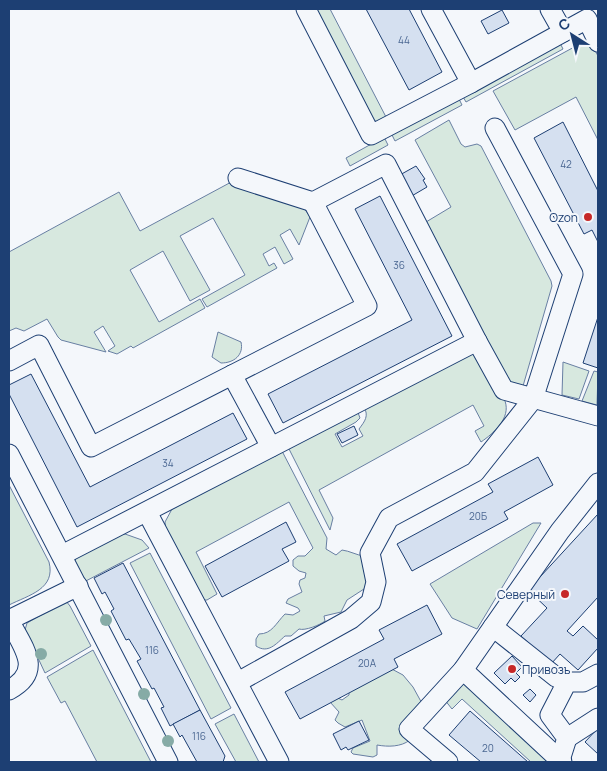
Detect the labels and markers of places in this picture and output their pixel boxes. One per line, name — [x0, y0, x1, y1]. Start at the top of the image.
place label: Ozon — [549, 209, 578, 226]
marker: Ozon — [582, 211, 594, 223]
place label: Северный — [497, 586, 555, 603]
marker: Северный — [559, 588, 571, 600]
place label: Привозъ — [522, 661, 571, 678]
marker: Привозъ — [506, 663, 518, 675]

